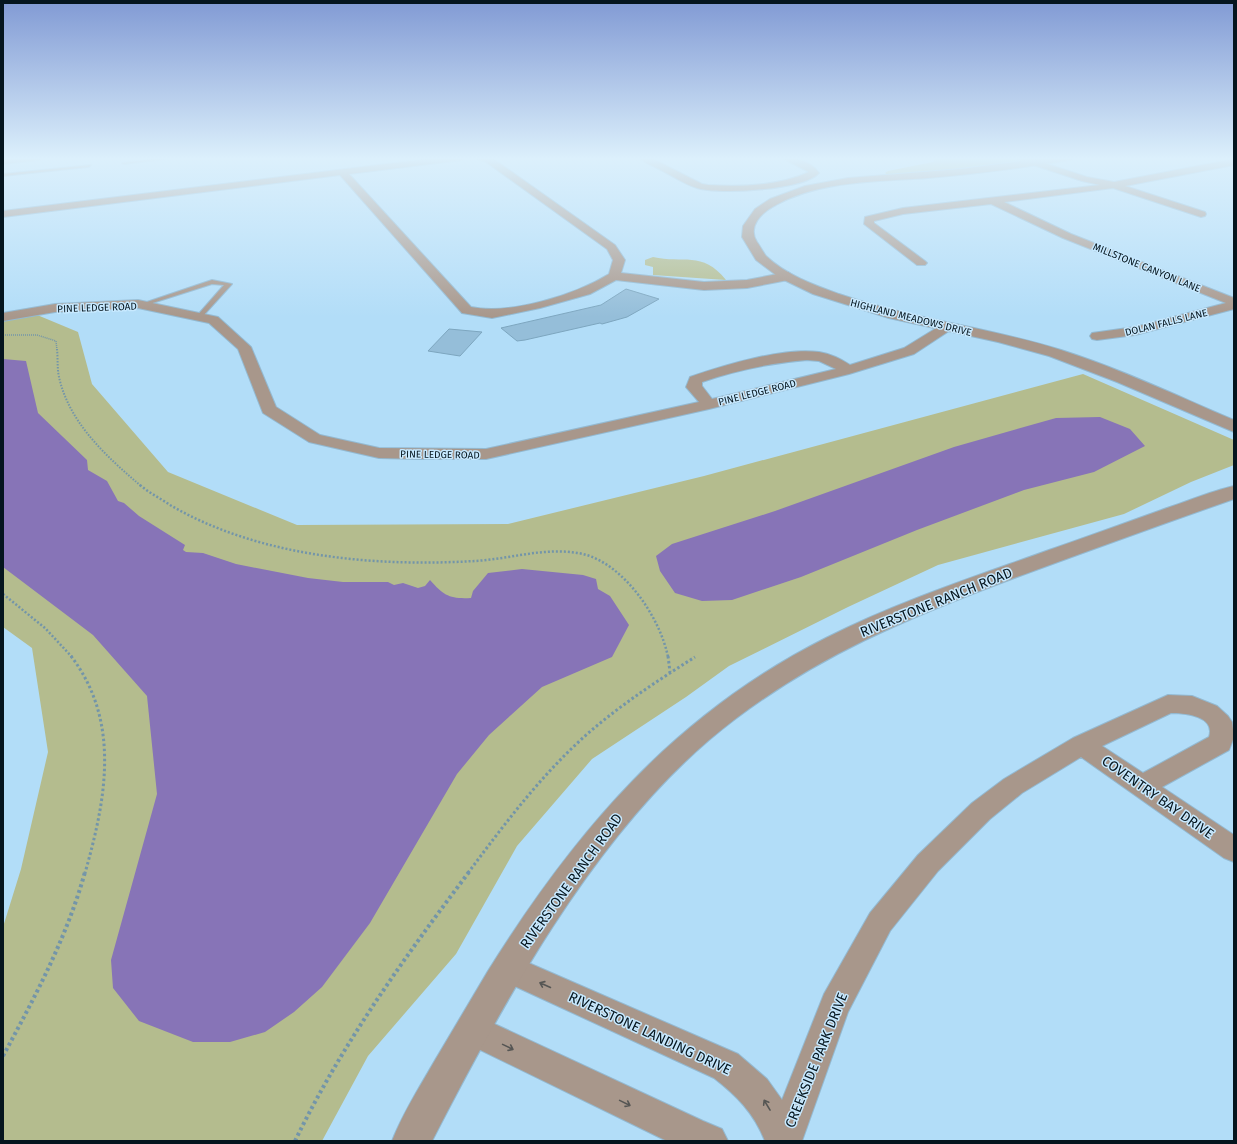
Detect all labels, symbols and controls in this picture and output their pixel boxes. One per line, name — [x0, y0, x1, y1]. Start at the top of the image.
street label: MILLSTONE CANYON LANE — [1091, 241, 1202, 295]
street label: HIGHLAND MEADOWS DRIVE — [849, 297, 973, 339]
street label: PINE LEDGE ROAD — [57, 301, 137, 315]
street label: DOLAN FALLS LANE — [1124, 307, 1209, 339]
street label: PINE LEDGE ROAD — [717, 378, 797, 408]
street label: PINE LEDGE ROAD — [400, 448, 480, 462]
street label: RIVERSTONE RANCH ROAD — [858, 564, 1015, 641]
street label: COVENTRY BAY DRIVE — [1098, 752, 1217, 842]
street label: RIVERSTONE RANCH ROAD — [517, 810, 626, 952]
one-way arrow — [539, 980, 551, 988]
street label: RIVERSTONE LANDING DRIVE — [566, 988, 734, 1079]
street label: CREEKSIDE PARK DRIVE — [782, 990, 851, 1130]
one-way arrow — [502, 1044, 514, 1051]
one-way arrow — [763, 1099, 771, 1111]
one-way arrow — [619, 1100, 631, 1107]

